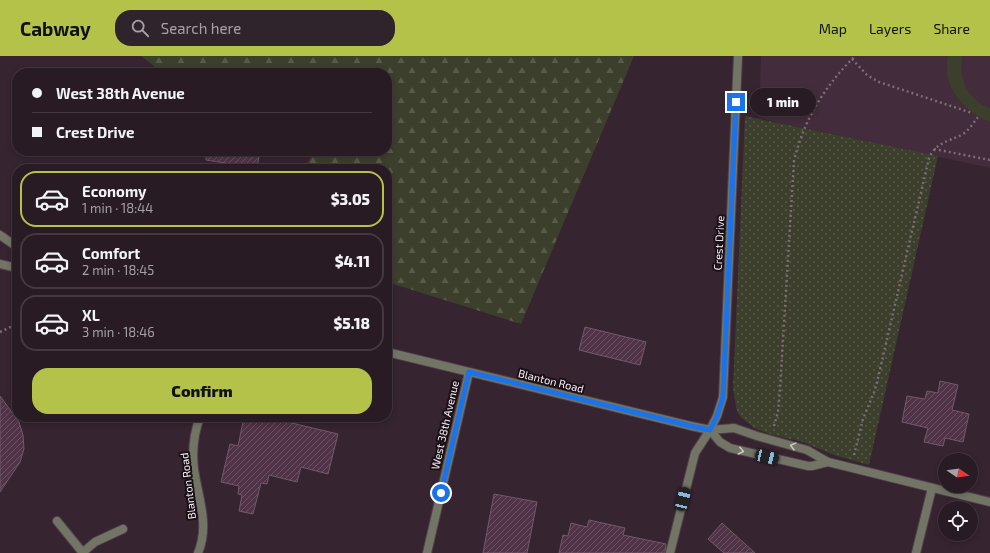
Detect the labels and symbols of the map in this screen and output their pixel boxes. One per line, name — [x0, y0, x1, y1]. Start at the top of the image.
callout: 1 min — [750, 88, 816, 116]
route end — [727, 93, 745, 111]
street label: Crest Drive — [711, 215, 726, 271]
street label: Blanton Road — [517, 366, 585, 395]
street label: West 38th Avenue — [428, 379, 461, 471]
one-way arrow — [790, 443, 796, 451]
one-way arrow — [738, 446, 744, 454]
car — [754, 448, 780, 466]
street label: Blanton Road — [177, 452, 198, 520]
north arrow — [938, 453, 978, 493]
route start — [432, 484, 450, 502]
car — [674, 486, 692, 512]

